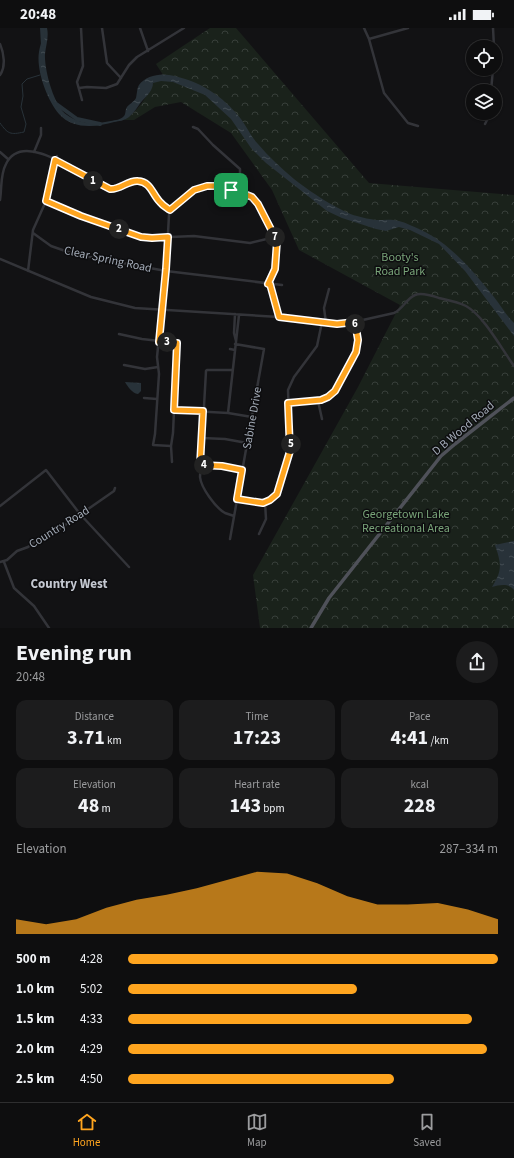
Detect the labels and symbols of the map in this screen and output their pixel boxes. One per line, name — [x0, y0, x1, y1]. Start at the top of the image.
pin: 1 — [83, 171, 103, 191]
pin — [214, 173, 248, 207]
pin: 2 — [109, 219, 129, 239]
pin: 7 — [265, 227, 285, 247]
street label: Clear Spring Road — [62, 242, 153, 277]
park label: Booty's Road Park — [375, 249, 425, 280]
pin: 6 — [345, 314, 365, 334]
pin: 3 — [157, 332, 177, 352]
street label: Sabine Drive — [239, 386, 266, 451]
street label: D B Wood Road — [429, 397, 498, 459]
pin: 5 — [281, 434, 301, 454]
pin: 4 — [194, 455, 214, 475]
street label: Country Road — [26, 502, 93, 553]
park label: Georgetown Lake Recreational Area — [362, 506, 450, 537]
district label: Country West — [31, 575, 108, 593]

